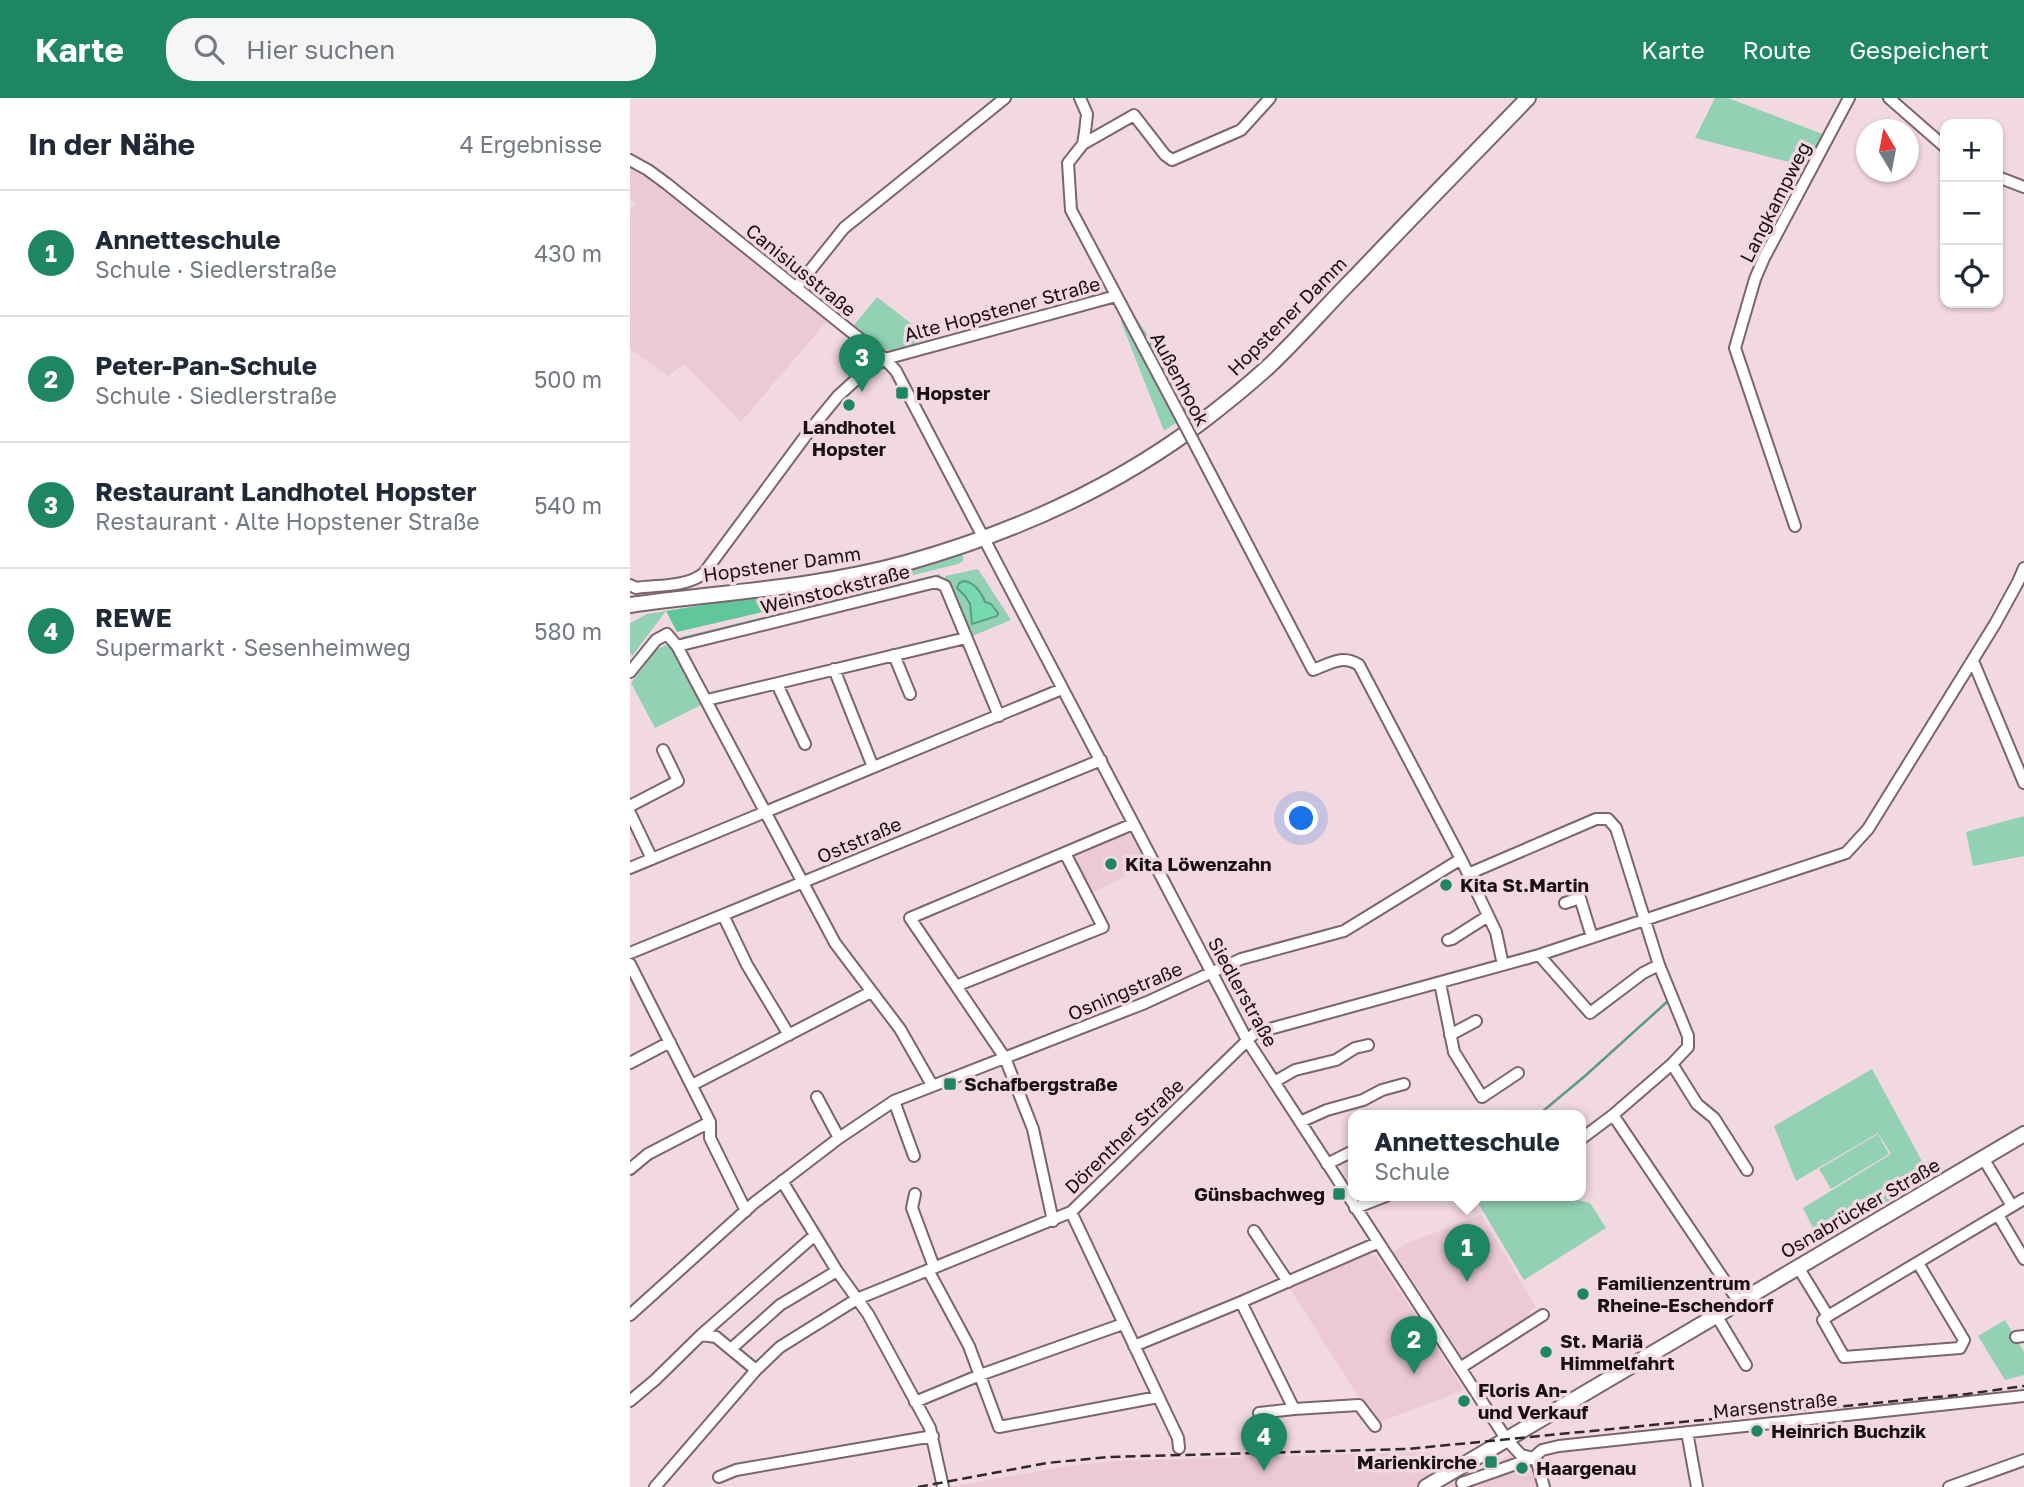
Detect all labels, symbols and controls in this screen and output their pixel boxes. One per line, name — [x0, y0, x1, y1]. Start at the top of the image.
search box — [166, 18, 656, 81]
text: Karte — [35, 30, 124, 69]
icon: search — [190, 30, 228, 68]
text: Hier suchen — [246, 34, 395, 65]
text: Karte — [1641, 35, 1705, 64]
text: Route — [1743, 35, 1811, 64]
text: Gespeichert — [1849, 35, 1989, 64]
north arrow — [1856, 119, 1919, 182]
map controls — [1940, 119, 2003, 308]
button: + — [1940, 119, 2003, 182]
text: In der Nähe — [28, 126, 195, 162]
text: 4 Ergebnisse — [460, 130, 602, 158]
street label: Langkampweg — [1734, 137, 1815, 266]
button: − — [1940, 182, 2003, 245]
street label: Canisiusstraße — [742, 218, 861, 321]
text: Annetteschule — [95, 224, 281, 255]
text: 1 — [45, 239, 57, 267]
text: 430 m — [534, 239, 602, 267]
button: locate — [1940, 245, 2003, 308]
street label: Hopstener Damm — [1222, 251, 1351, 380]
text: Schule · Siedlerstraße — [95, 255, 337, 283]
street label: Alte Hopstener Straße — [901, 271, 1102, 346]
street label: Außenhook — [1146, 328, 1215, 430]
pin: 3 — [839, 334, 885, 392]
text: Peter-Pan-Schule — [95, 350, 317, 381]
text: 2 — [44, 365, 58, 393]
text: 500 m — [534, 365, 602, 393]
text: Schule · Siedlerstraße — [95, 381, 337, 409]
place label: Hopster — [916, 381, 991, 404]
marker: Hopster — [894, 385, 910, 401]
marker: Landhotel Hopster — [841, 397, 857, 413]
place label: Landhotel Hopster — [802, 415, 896, 460]
text: Restaurant Landhotel Hopster — [95, 476, 477, 507]
text: 3 — [44, 491, 58, 519]
text: 540 m — [534, 491, 602, 519]
text: Restaurant · Alte Hopstener Straße — [95, 507, 480, 535]
street label: Hopstener Damm — [702, 541, 862, 586]
street label: Weinstockstraße — [758, 559, 912, 618]
text: REWE — [95, 602, 172, 633]
text: 4 — [44, 617, 58, 645]
text: 580 m — [534, 617, 602, 645]
text: Supermarkt · Sesenheimweg — [95, 633, 411, 661]
your location — [1284, 801, 1318, 835]
street label: Oststraße — [813, 811, 904, 868]
place label: Kita Löwenzahn — [1125, 852, 1272, 875]
marker: Kita Löwenzahn — [1103, 856, 1119, 872]
place label: Kita St.Martin — [1460, 873, 1589, 896]
marker: Kita St.Martin — [1438, 877, 1454, 893]
street label: Siedlerstraße — [1204, 933, 1283, 1051]
street label: Osningstraße — [1064, 956, 1185, 1025]
place label: Schafbergstraße — [964, 1072, 1118, 1095]
street label: Dörenther Straße — [1059, 1073, 1188, 1198]
marker: Schafbergstraße — [942, 1076, 958, 1092]
popup — [1348, 1110, 1586, 1201]
text: Annetteschule — [1374, 1126, 1560, 1157]
street label: Osnabrücker Straße — [1776, 1153, 1944, 1263]
text: Schule — [1374, 1157, 1450, 1185]
place label: Günsbachweg — [1194, 1182, 1325, 1205]
marker: Günsbachweg — [1331, 1186, 1347, 1202]
pin: 1 — [1444, 1224, 1490, 1282]
place label: Familienzentrum Rheine-Eschendorf — [1597, 1271, 1774, 1316]
marker: Familienzentrum Rheine-Eschendorf — [1575, 1286, 1591, 1302]
pin: 2 — [1391, 1316, 1437, 1374]
place label: St. Mariä Himmelfahrt — [1560, 1329, 1675, 1374]
marker: St. Mariä Himmelfahrt — [1538, 1344, 1554, 1360]
place label: Floris An- und Verkauf — [1478, 1378, 1588, 1423]
street label: Marsenstraße — [1712, 1387, 1838, 1422]
marker: Floris An- und Verkauf — [1456, 1393, 1472, 1409]
pin: 4 — [1241, 1413, 1287, 1471]
place label: Heinrich Buchzik — [1771, 1419, 1926, 1442]
marker: Heinrich Buchzik — [1749, 1423, 1765, 1439]
place label: Marienkirche — [1357, 1450, 1477, 1473]
marker: Marienkirche — [1483, 1454, 1499, 1470]
place label: Haargenau — [1536, 1456, 1636, 1479]
marker: Haargenau — [1514, 1460, 1530, 1476]

